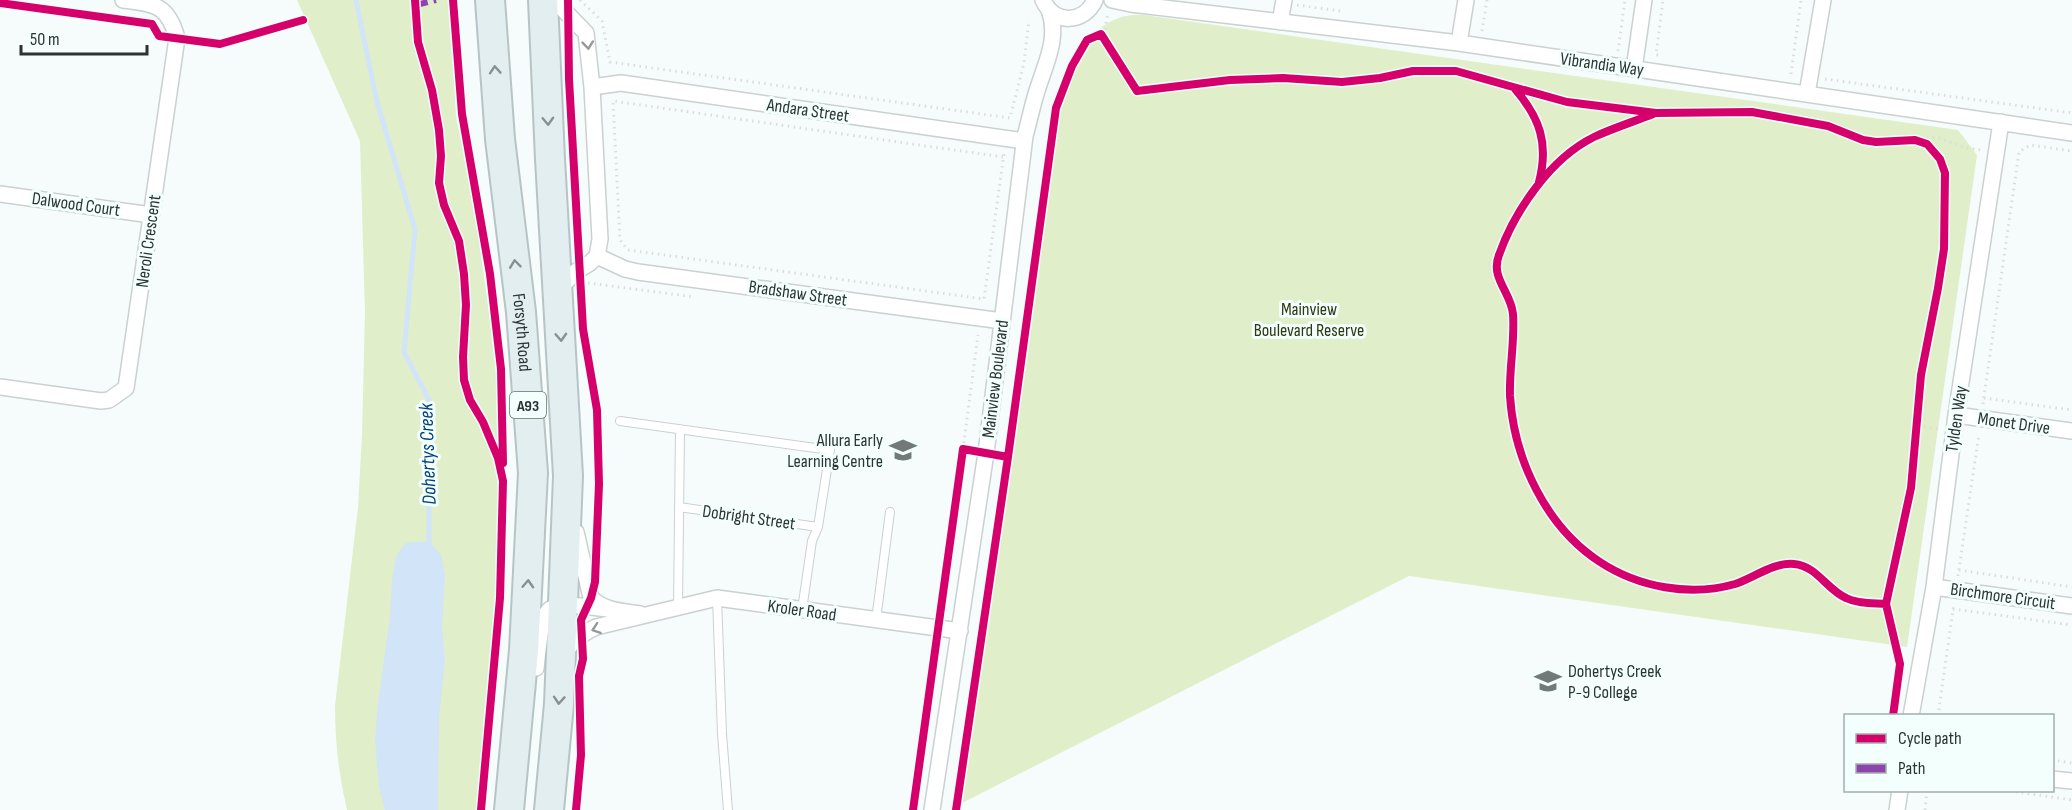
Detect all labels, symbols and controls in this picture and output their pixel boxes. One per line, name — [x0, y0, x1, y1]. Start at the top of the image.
scale bar — [21, 18, 147, 56]
text: 50 m — [30, 29, 60, 50]
one-way arrow — [581, 41, 593, 50]
street label: Vibrandia Way — [1559, 48, 1645, 81]
one-way arrow — [489, 66, 502, 75]
street label: Andara Street — [764, 94, 851, 127]
one-way arrow — [542, 117, 554, 126]
street label: Dalwood Court — [31, 188, 122, 221]
street label: Neroli Crescent — [132, 193, 165, 289]
one-way arrow — [509, 260, 522, 269]
street label: Bradshaw Street — [747, 276, 849, 311]
street label: Forsyth Road — [508, 292, 535, 372]
park label: Mainview Boulevard Reserve — [1254, 299, 1364, 341]
street label: Mainview Boulevard — [978, 319, 1013, 439]
one-way arrow — [555, 333, 568, 342]
street label: Tylden Way — [1941, 384, 1972, 454]
road number: A93 — [510, 392, 546, 418]
water label: Dohertys Creek — [414, 402, 442, 505]
street label: Monet Drive — [1976, 408, 2051, 439]
place label: Allura Early Learning Centre — [787, 430, 883, 472]
school or university icon: Allura Early Learning Centre — [888, 435, 918, 465]
street label: Dobright Street — [701, 501, 797, 534]
street label: Birchmore Circuit — [1949, 579, 2057, 614]
one-way arrow — [521, 580, 534, 589]
street label: Kroler Road — [766, 595, 838, 626]
one-way arrow — [591, 621, 602, 634]
place label: Dohertys Creek P-9 College — [1568, 661, 1661, 703]
school or university icon: Dohertys Creek P-9 College — [1533, 666, 1563, 696]
one-way arrow — [552, 695, 565, 704]
legend — [1844, 714, 2054, 792]
text: Cycle path — [1898, 728, 1962, 749]
text: Path — [1898, 758, 1926, 779]

